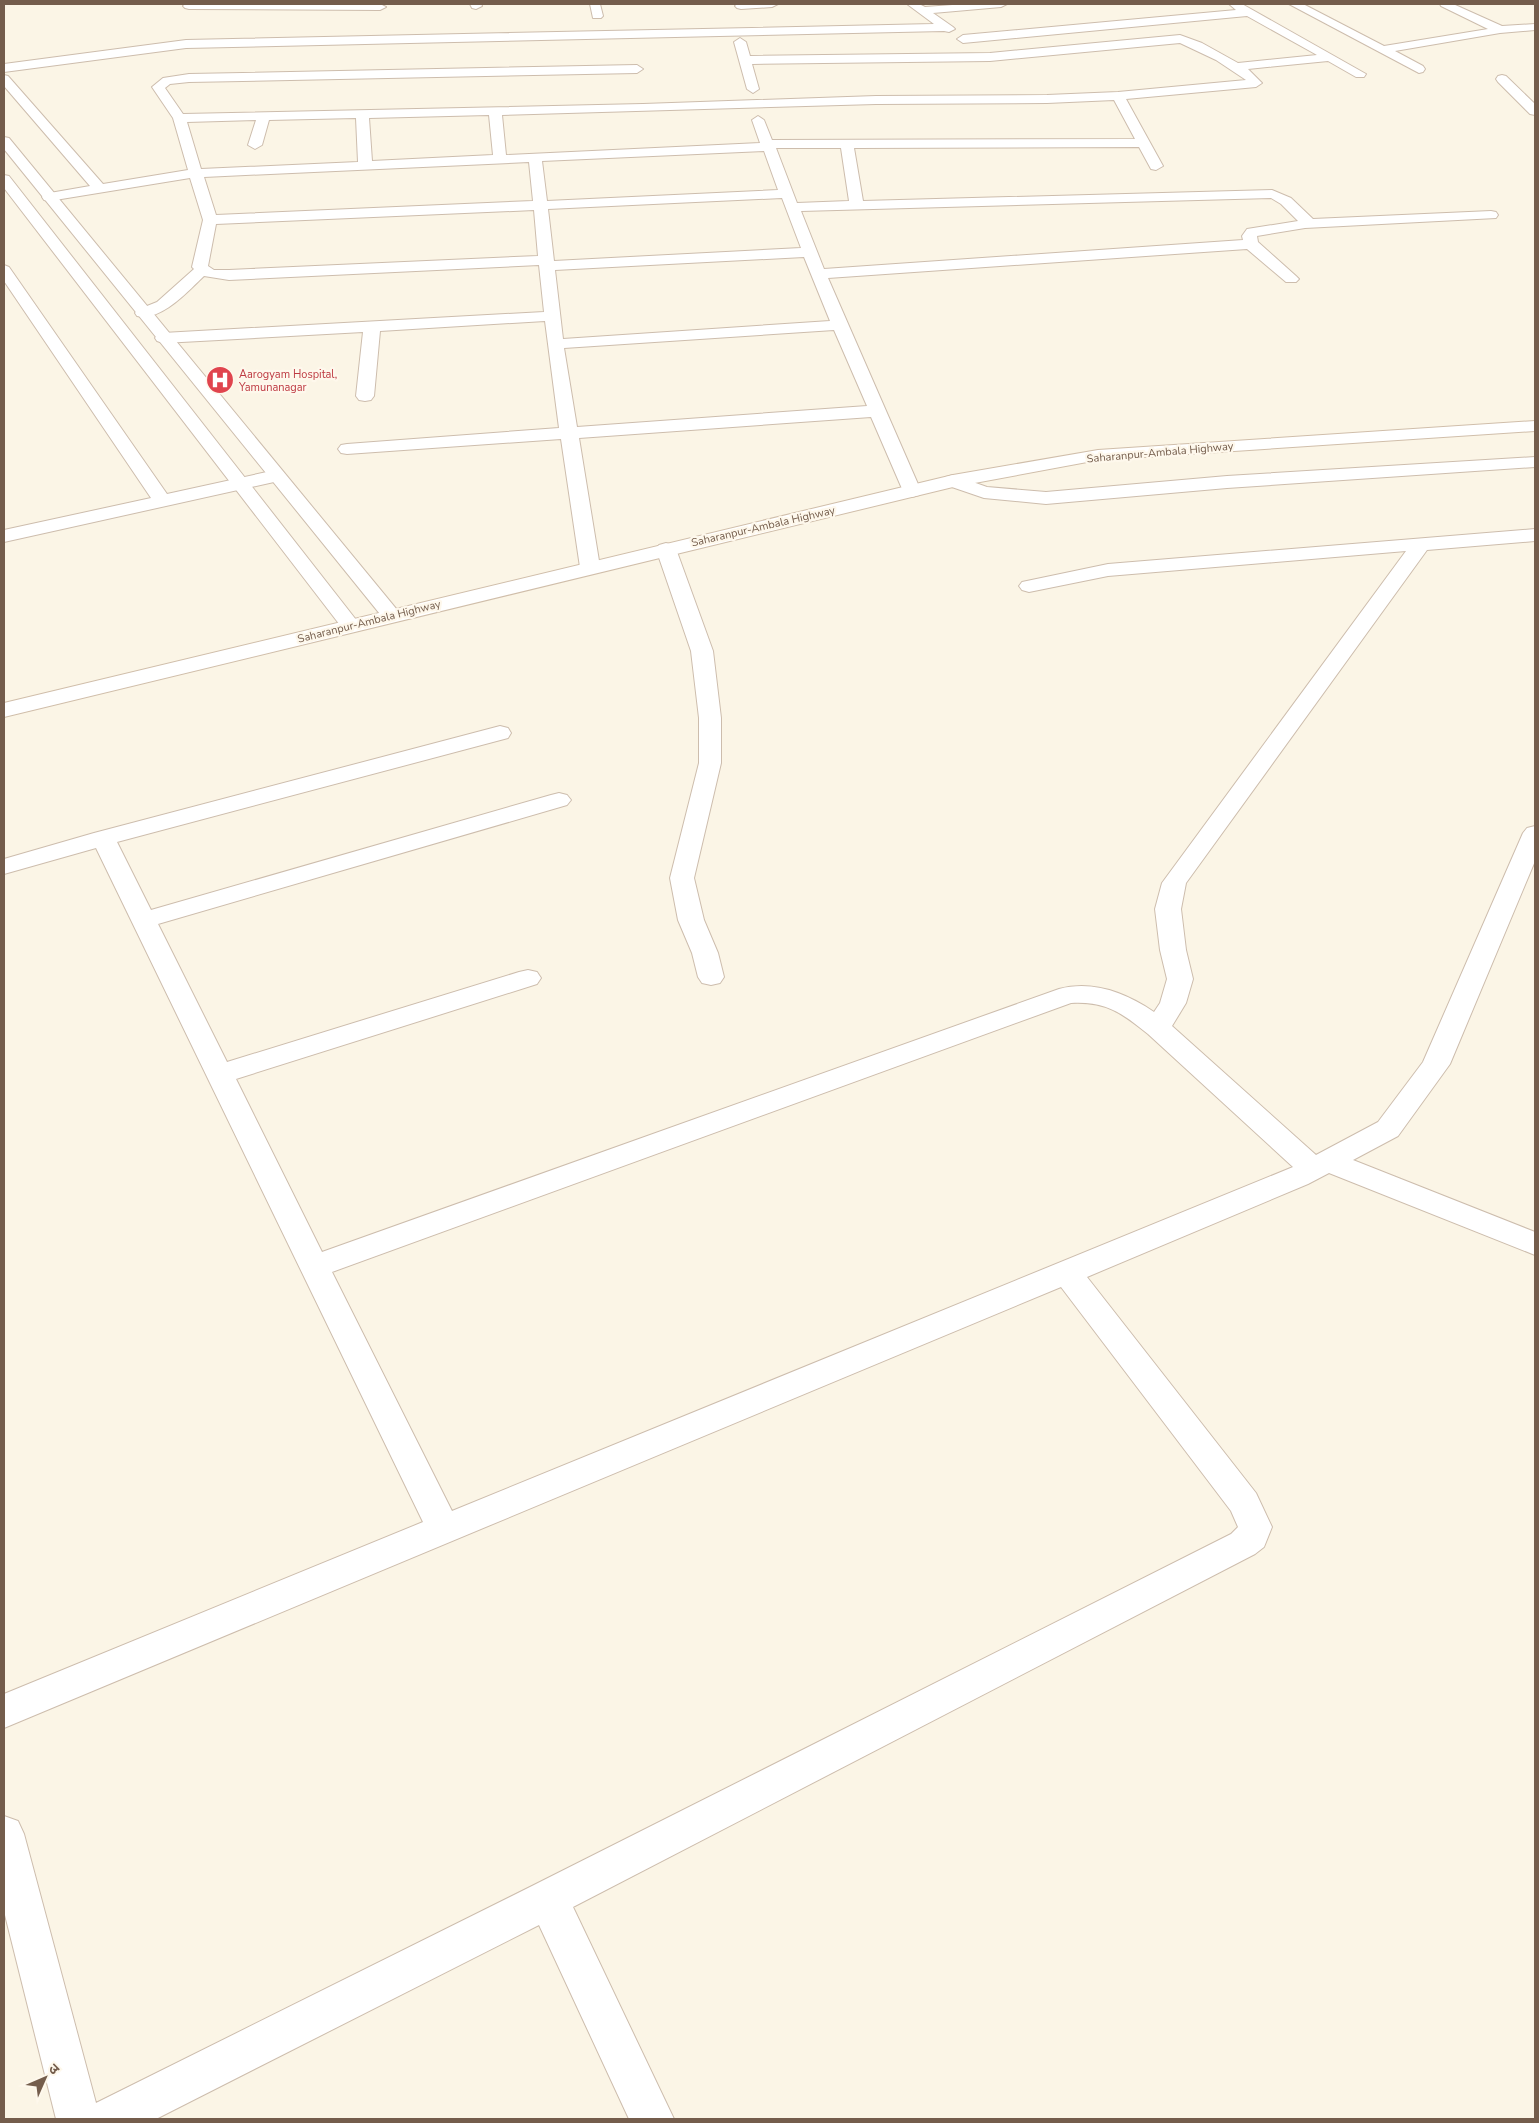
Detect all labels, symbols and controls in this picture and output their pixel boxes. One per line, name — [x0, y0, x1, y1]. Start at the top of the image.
hospital icon: Aarogyam Hospital, Yamunanagar — [205, 365, 235, 395]
place label: Aarogyam Hospital, Yamunanagar — [238, 367, 337, 395]
street label: Saharanpur-Ambala Highway — [1086, 439, 1234, 466]
street label: Saharanpur-Ambala Highway — [690, 503, 837, 550]
street label: Saharanpur-Ambala Highway — [296, 596, 443, 647]
north arrow — [20, 2053, 70, 2103]
text: उ — [44, 2060, 64, 2079]

